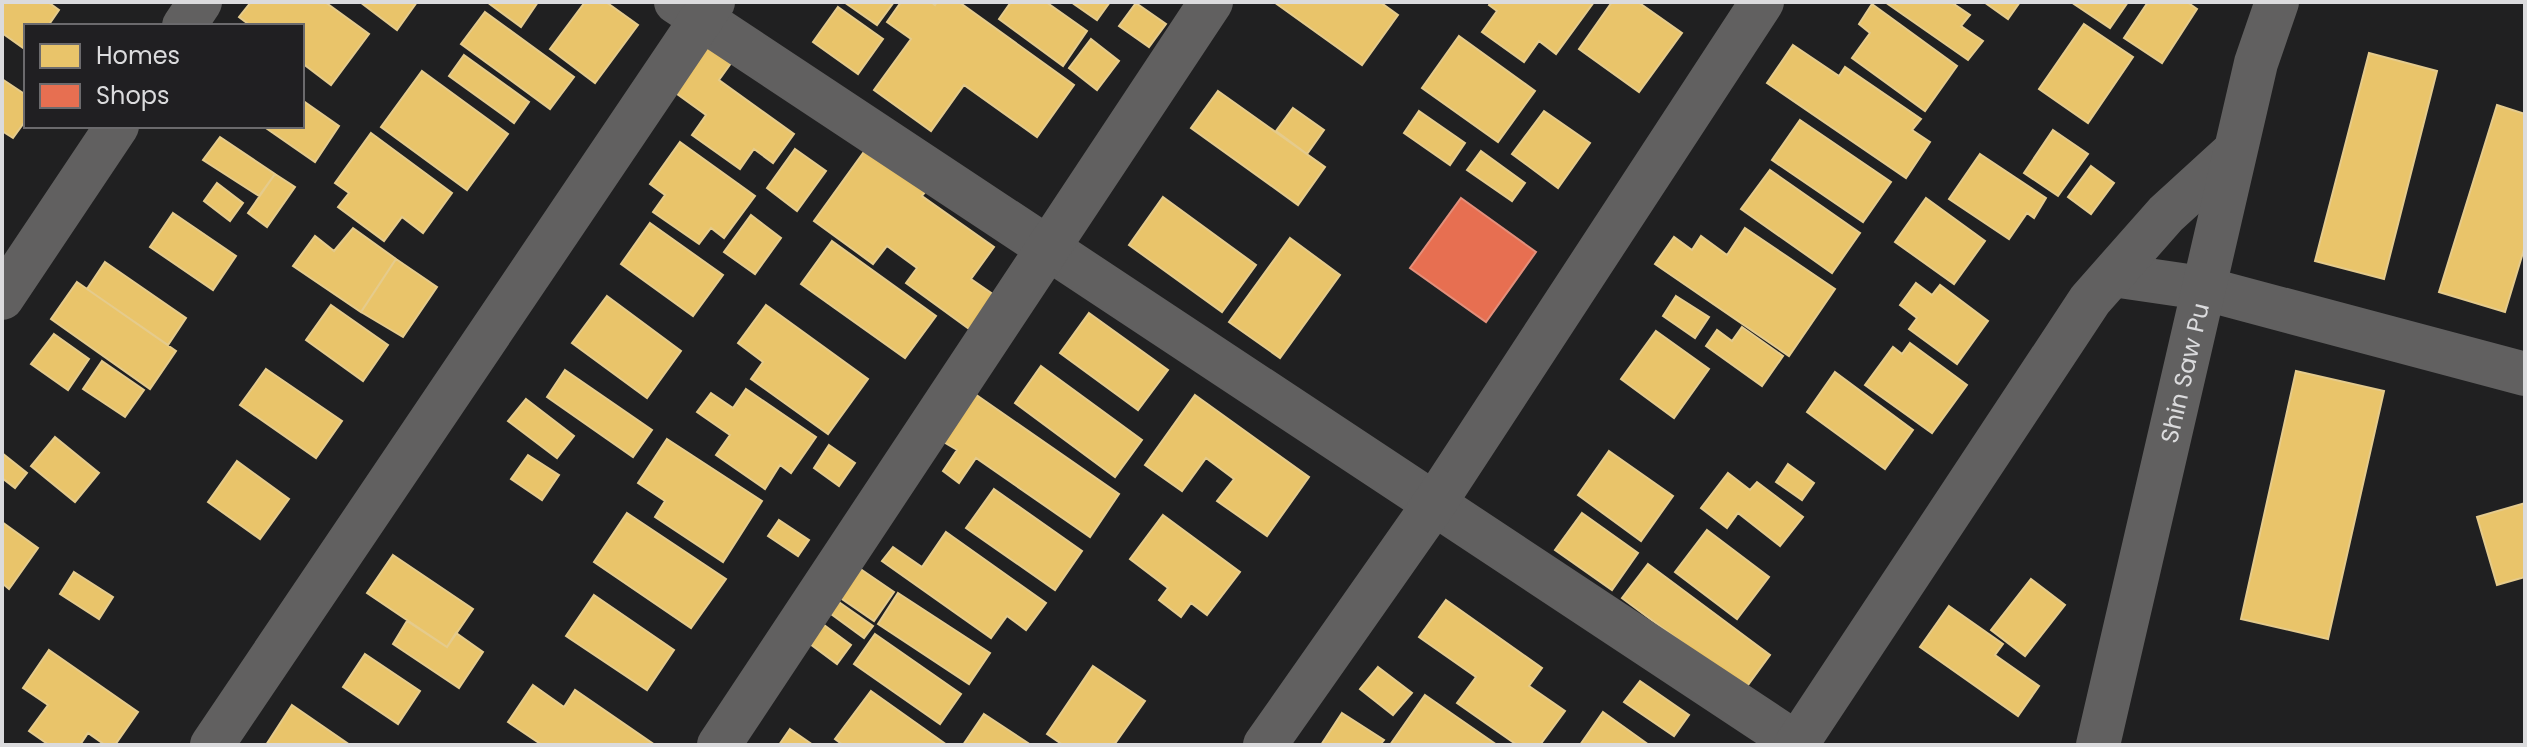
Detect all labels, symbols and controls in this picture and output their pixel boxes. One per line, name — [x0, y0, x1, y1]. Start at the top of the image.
legend — [24, 24, 304, 128]
text: Homes — [96, 39, 180, 72]
text: Shops — [96, 79, 170, 112]
street label: Shin Saw Pu — [2152, 300, 2216, 446]

